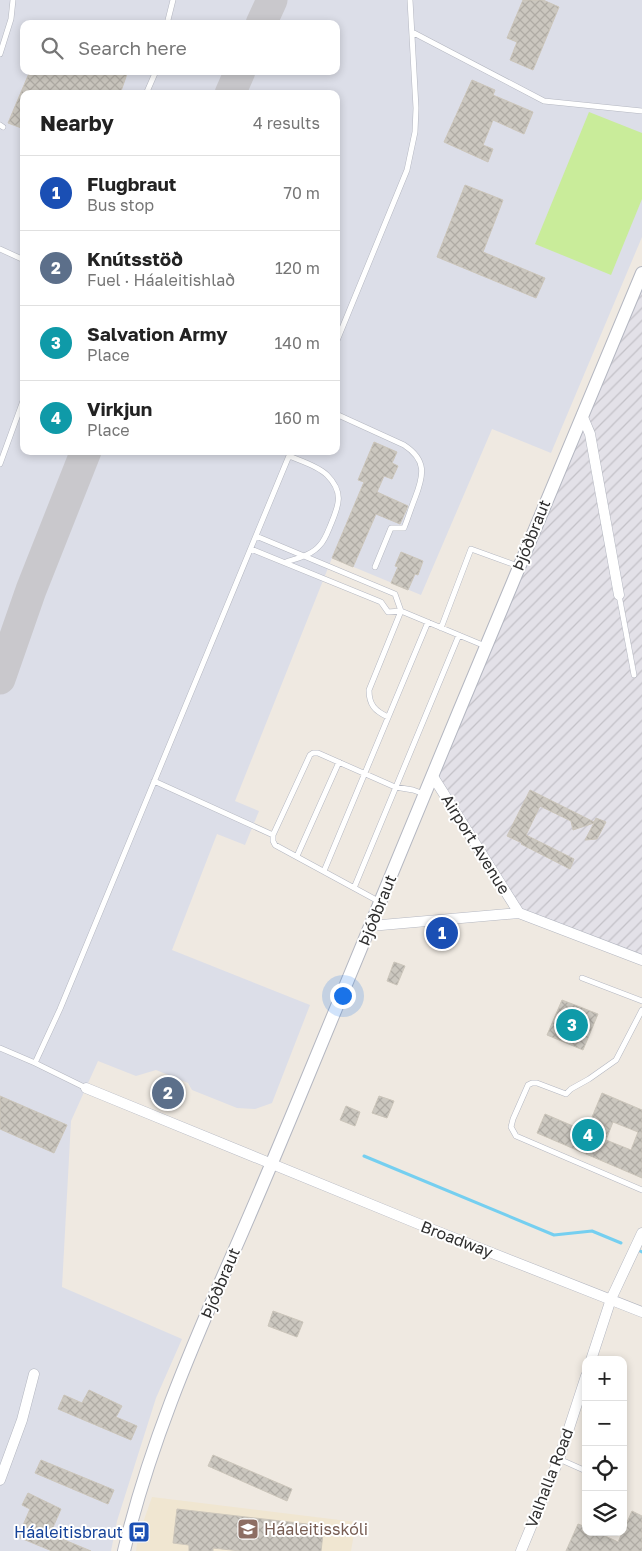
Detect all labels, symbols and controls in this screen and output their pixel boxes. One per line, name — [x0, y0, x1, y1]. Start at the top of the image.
search box — [20, 20, 340, 75]
icon: search — [38, 34, 66, 62]
text: Search here — [78, 36, 187, 59]
text: Nearby — [40, 110, 114, 136]
text: 4 results — [253, 113, 320, 133]
text: Flugbraut — [87, 172, 176, 195]
text: 1 — [52, 183, 60, 203]
text: 70 m — [283, 183, 320, 203]
text: Bus stop — [87, 195, 154, 215]
text: Knútsstöð — [87, 247, 183, 270]
text: 2 — [51, 258, 61, 278]
text: 120 m — [275, 258, 320, 278]
text: Fuel · Háaleitishlað — [87, 270, 235, 290]
text: Salvation Army — [87, 322, 228, 345]
text: 3 — [51, 333, 61, 353]
text: 140 m — [274, 333, 320, 353]
text: Place — [87, 345, 130, 365]
text: Virkjun — [87, 397, 152, 420]
text: 4 — [51, 408, 61, 428]
text: 160 m — [274, 408, 320, 428]
text: Place — [87, 420, 130, 440]
street label: Þjóðbraut — [508, 496, 554, 574]
street label: Airport Avenue — [437, 790, 515, 898]
street label: Þjóðbraut — [354, 871, 400, 949]
pin: 1 — [426, 914, 458, 952]
your location — [330, 983, 356, 1009]
pin: 3 — [556, 1006, 588, 1044]
pin: 2 — [152, 1074, 184, 1112]
pin: 4 — [572, 1116, 604, 1154]
street label: Broadway — [418, 1216, 496, 1262]
street label: Þjóðbraut — [196, 1245, 244, 1321]
map controls — [582, 1356, 627, 1536]
button: + — [582, 1356, 627, 1401]
button: − — [582, 1401, 627, 1446]
street label: Valhalla Road — [521, 1425, 577, 1531]
button: locate — [582, 1446, 627, 1491]
button: layers — [582, 1491, 627, 1536]
school or university icon: Háaleitisskóli — [236, 1517, 260, 1541]
place label: Háaleitisskóli — [264, 1519, 368, 1539]
bus stop icon: Háaleitisbraut — [127, 1520, 151, 1544]
place label: Háaleitisbraut — [14, 1522, 123, 1542]

